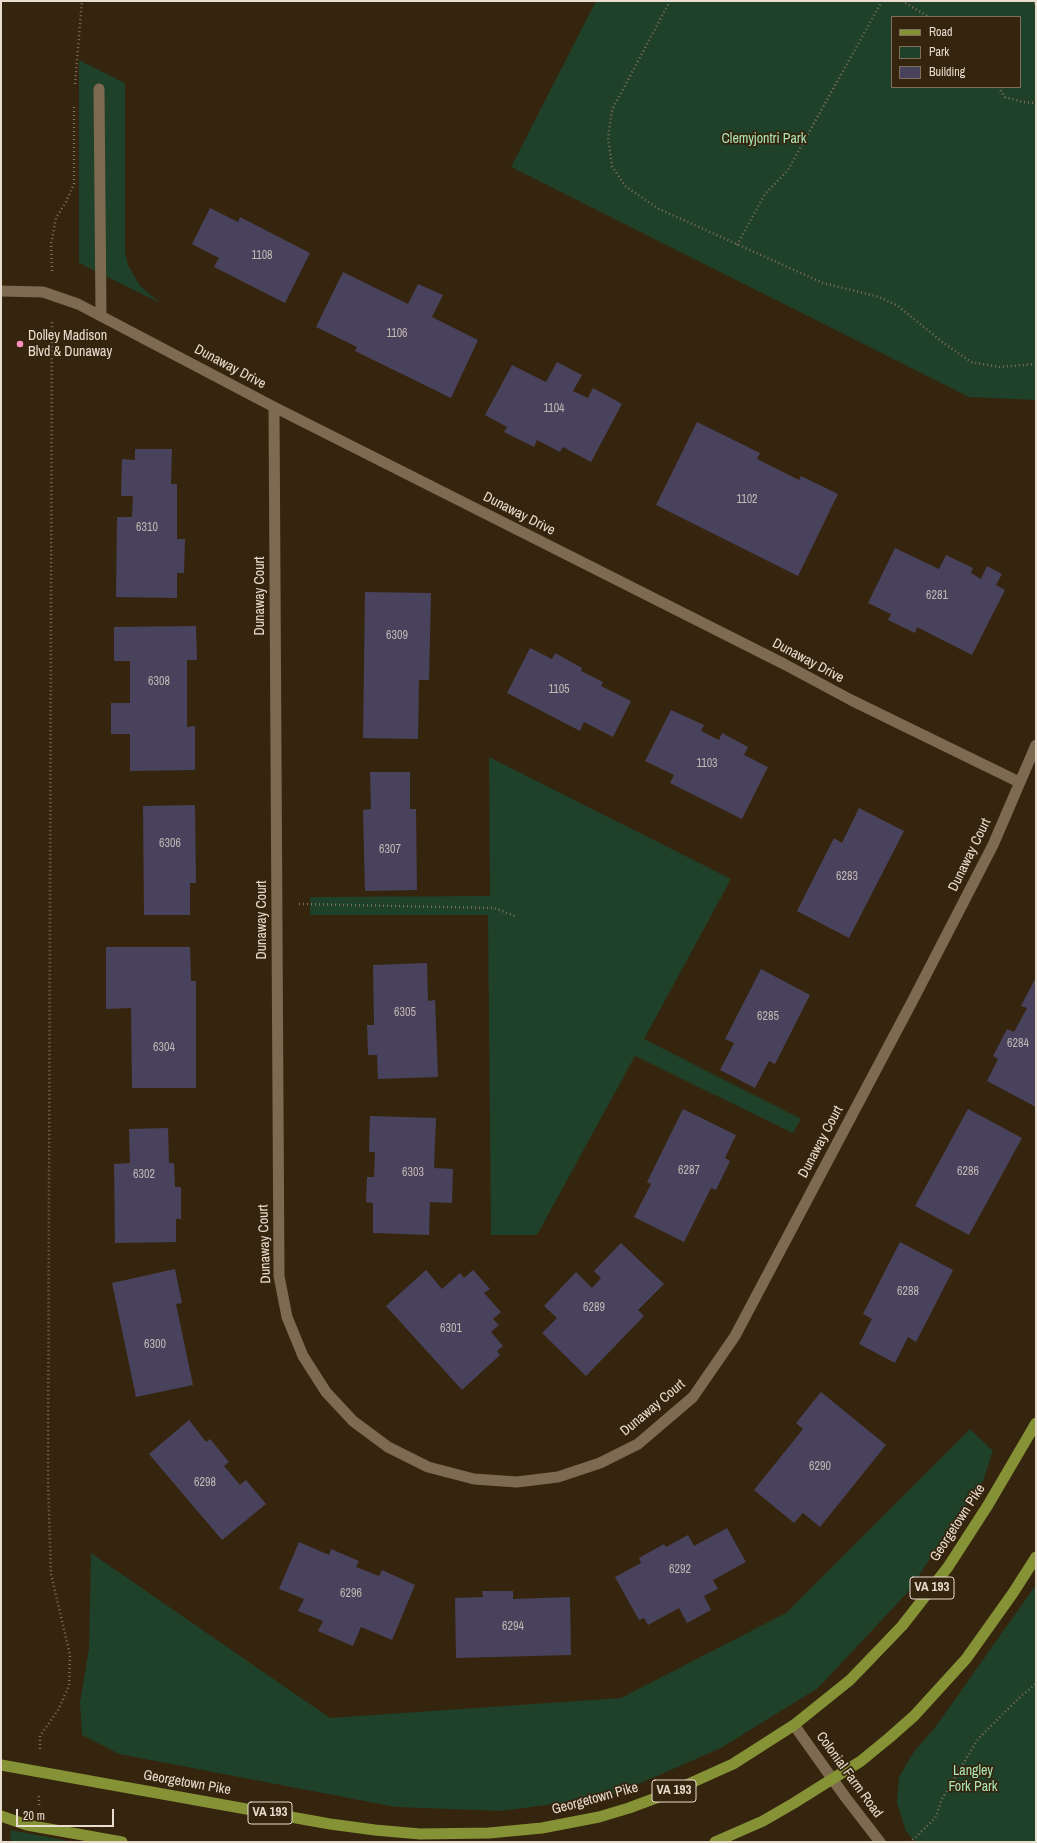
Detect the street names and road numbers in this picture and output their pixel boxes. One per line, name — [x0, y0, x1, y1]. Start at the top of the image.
street label: Dunaway Drive — [191, 341, 269, 393]
street label: Dunaway Drive — [480, 489, 558, 539]
street label: Dunaway Court — [252, 556, 268, 636]
street label: Dunaway Drive — [769, 635, 847, 687]
street label: Dunaway Court — [945, 816, 995, 894]
street label: Dunaway Court — [254, 880, 270, 960]
street label: Dunaway Court — [795, 1103, 847, 1181]
street label: Dunaway Court — [255, 1204, 275, 1284]
street label: Dunaway Court — [617, 1376, 689, 1440]
street label: Georgetown Pike — [927, 1481, 989, 1565]
road number: VA 193 — [910, 1577, 954, 1599]
street label: Colonial Farm Road — [812, 1729, 886, 1821]
street label: Georgetown Pike — [142, 1767, 232, 1799]
street label: Georgetown Pike — [550, 1779, 640, 1819]
road number: VA 193 — [652, 1780, 696, 1802]
road number: VA 193 — [248, 1802, 292, 1824]

